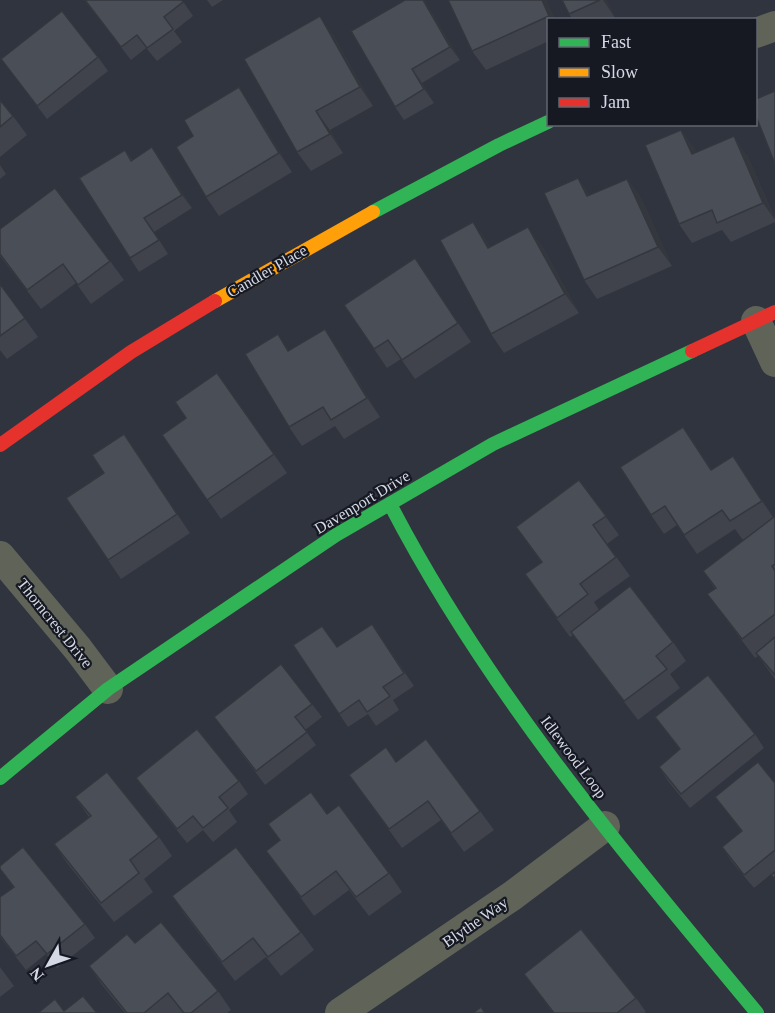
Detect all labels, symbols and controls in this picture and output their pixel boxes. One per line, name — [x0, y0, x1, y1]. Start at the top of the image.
legend — [547, 18, 757, 126]
text: Fast — [601, 32, 631, 52]
text: Slow — [601, 62, 638, 82]
text: Jam — [601, 92, 630, 112]
street label: Candler Place — [224, 241, 310, 301]
street label: Davenport Drive — [311, 467, 413, 538]
street label: Thorncrest Drive — [14, 575, 96, 671]
street label: Idlewood Loop — [537, 713, 610, 802]
street label: Blythe Way — [439, 893, 511, 951]
north arrow — [18, 935, 78, 995]
text: N — [26, 964, 47, 984]

